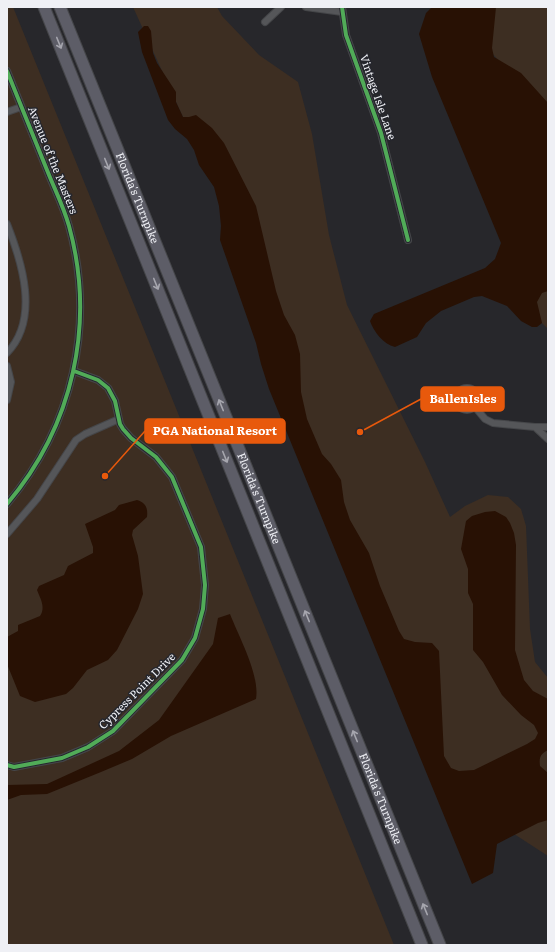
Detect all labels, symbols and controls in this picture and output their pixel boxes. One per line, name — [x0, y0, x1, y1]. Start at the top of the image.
one-way arrow — [55, 37, 63, 49]
street label: Vintage Isle Lane — [357, 52, 401, 142]
street label: Avenue of the Masters — [25, 103, 83, 216]
street label: Florida's Turnpike — [113, 150, 164, 246]
one-way arrow — [104, 157, 112, 169]
one-way arrow — [152, 278, 160, 290]
callout: BallenIsles — [421, 387, 504, 411]
text: BallenIsles — [430, 389, 496, 407]
one-way arrow — [217, 399, 224, 411]
callout: PGA National Resort — [145, 419, 285, 443]
text: PGA National Resort — [153, 421, 278, 439]
one-way arrow — [222, 450, 230, 462]
street label: Florida's Turnpike — [234, 450, 286, 546]
one-way arrow — [302, 610, 310, 622]
street label: Cypress Point Drive — [94, 648, 178, 732]
one-way arrow — [351, 731, 359, 743]
street label: Florida's Turnpike — [356, 750, 407, 846]
one-way arrow — [421, 903, 428, 915]

